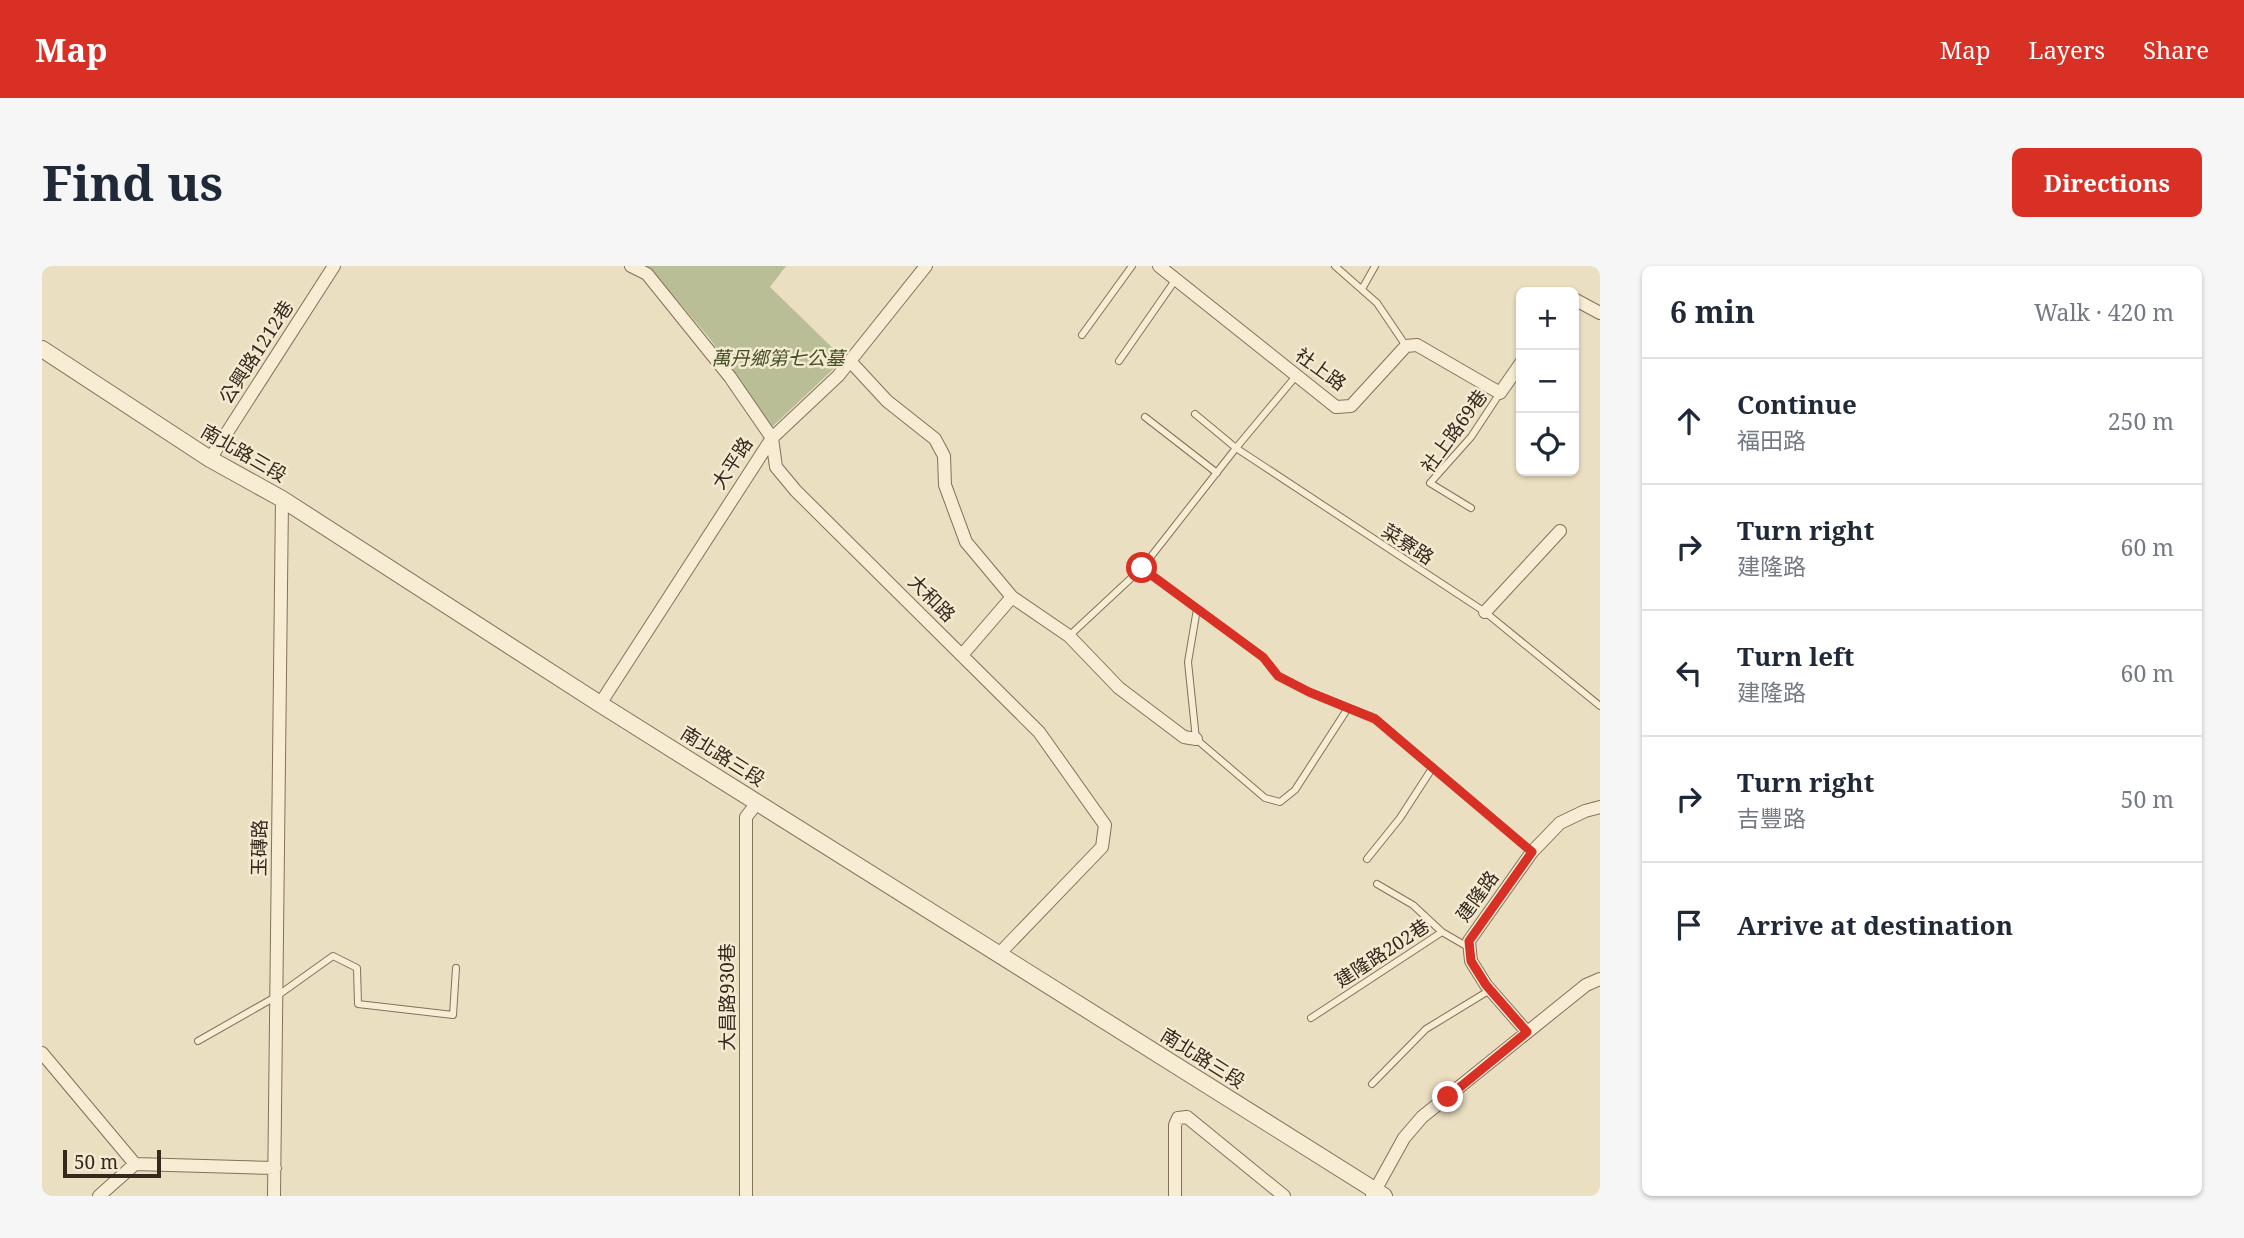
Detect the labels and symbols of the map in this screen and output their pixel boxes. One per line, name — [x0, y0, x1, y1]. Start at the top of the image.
street label: 公興路1212巷 — [213, 295, 299, 409]
street label: 社上路 — [1290, 342, 1352, 396]
park label: 萬丹鄉第七公墓 — [711, 345, 847, 371]
street label: 社上路69巷 — [1415, 384, 1493, 478]
street label: 南北路三段 — [196, 418, 292, 488]
street label: 大平路 — [706, 432, 758, 494]
street label: 菜寮路 — [1377, 518, 1439, 570]
route start — [1126, 552, 1157, 583]
street label: 大和路 — [903, 569, 961, 627]
street label: 南北路三段 — [676, 720, 770, 792]
street label: 玉磚路 — [246, 819, 272, 877]
street label: 建隆路 — [1450, 865, 1504, 927]
street label: 建隆路202巷 — [1330, 913, 1434, 993]
street label: 大昌路930巷 — [714, 943, 740, 1051]
street label: 南北路三段 — [1156, 1022, 1250, 1094]
route end — [1432, 1081, 1463, 1112]
scale bar — [63, 1147, 161, 1179]

